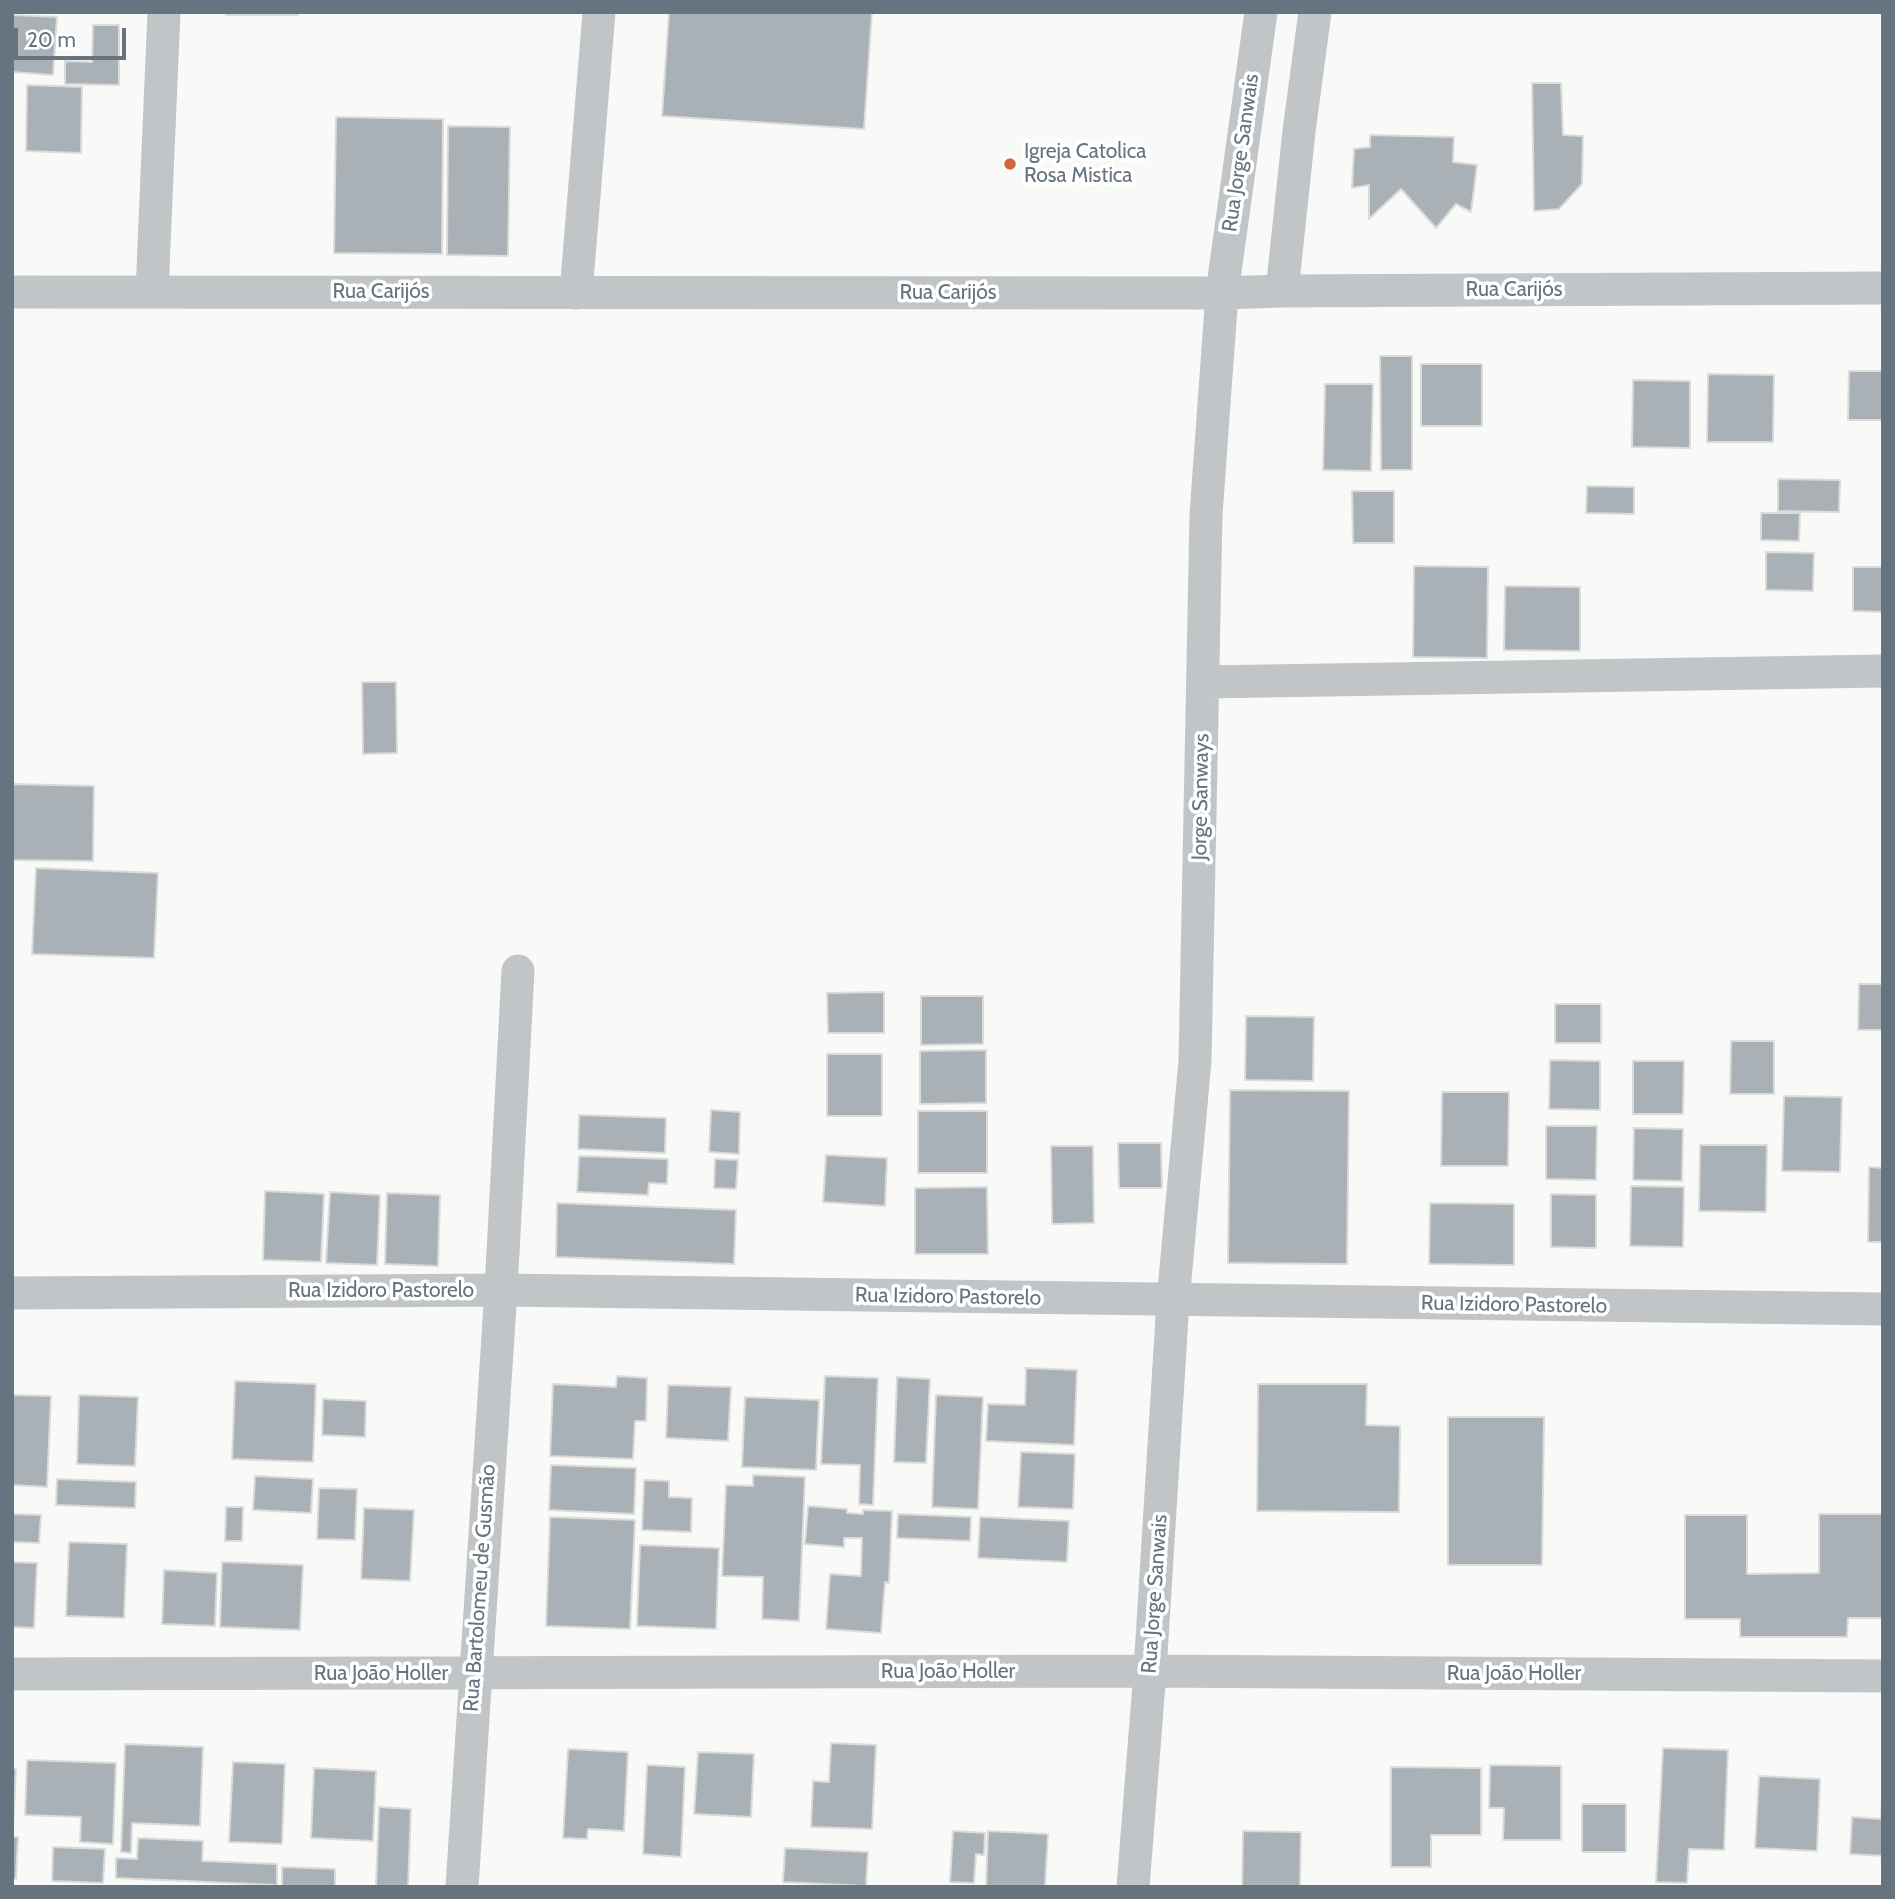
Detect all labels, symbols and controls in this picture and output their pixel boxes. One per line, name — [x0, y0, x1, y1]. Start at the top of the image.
scale bar — [18, 14, 130, 58]
text: 20 m — [27, 27, 76, 52]
street label: Rua Jorge Sanwais — [1217, 72, 1265, 234]
place label: Igreja Catolica Rosa Mistica — [1024, 139, 1146, 189]
marker: Igreja Catolica Rosa Mistica — [1002, 156, 1018, 172]
street label: Rua Carijós — [1465, 277, 1563, 303]
street label: Rua Carijós — [332, 279, 430, 305]
street label: Rua Carijós — [899, 280, 997, 306]
street label: Jorge Sanways — [1187, 733, 1215, 861]
street label: Rua Izidoro Pastorelo — [288, 1278, 474, 1304]
street label: Rua Izidoro Pastorelo — [855, 1283, 1041, 1311]
street label: Rua Izidoro Pastorelo — [1421, 1291, 1607, 1319]
street label: Rua Bartolomeu de Gusmão — [459, 1463, 501, 1713]
street label: Rua Jorge Sanwais — [1137, 1514, 1173, 1674]
street label: Rua João Holler — [881, 1659, 1015, 1685]
street label: Rua João Holler — [314, 1661, 448, 1687]
street label: Rua João Holler — [1447, 1661, 1581, 1687]

